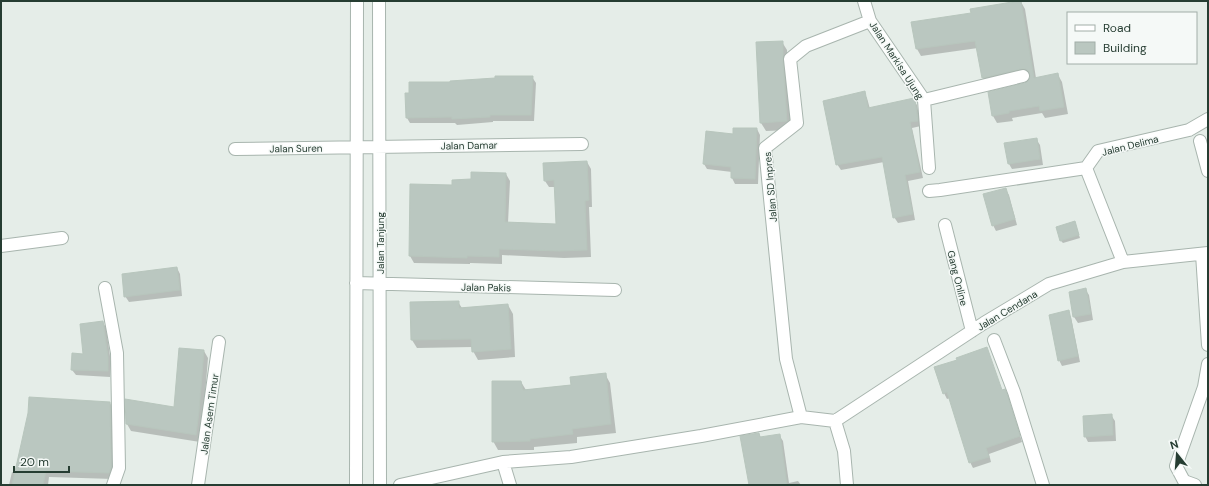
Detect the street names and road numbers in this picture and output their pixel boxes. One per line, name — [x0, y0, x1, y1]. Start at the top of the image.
street label: Jalan Markisa Ujung — [866, 19, 927, 102]
street label: Jalan Delima — [1100, 132, 1160, 159]
street label: Jalan Damar — [440, 138, 498, 152]
street label: Jalan Suren — [269, 142, 323, 155]
street label: Jalan SD Inpres — [761, 151, 780, 223]
street label: Jalan Tanjung — [374, 212, 387, 274]
street label: Gang Online — [944, 249, 971, 307]
street label: Jalan Pakis — [461, 281, 511, 294]
street label: Jalan Cendana — [975, 287, 1040, 334]
street label: Jalan Asem Timur — [197, 372, 222, 455]

